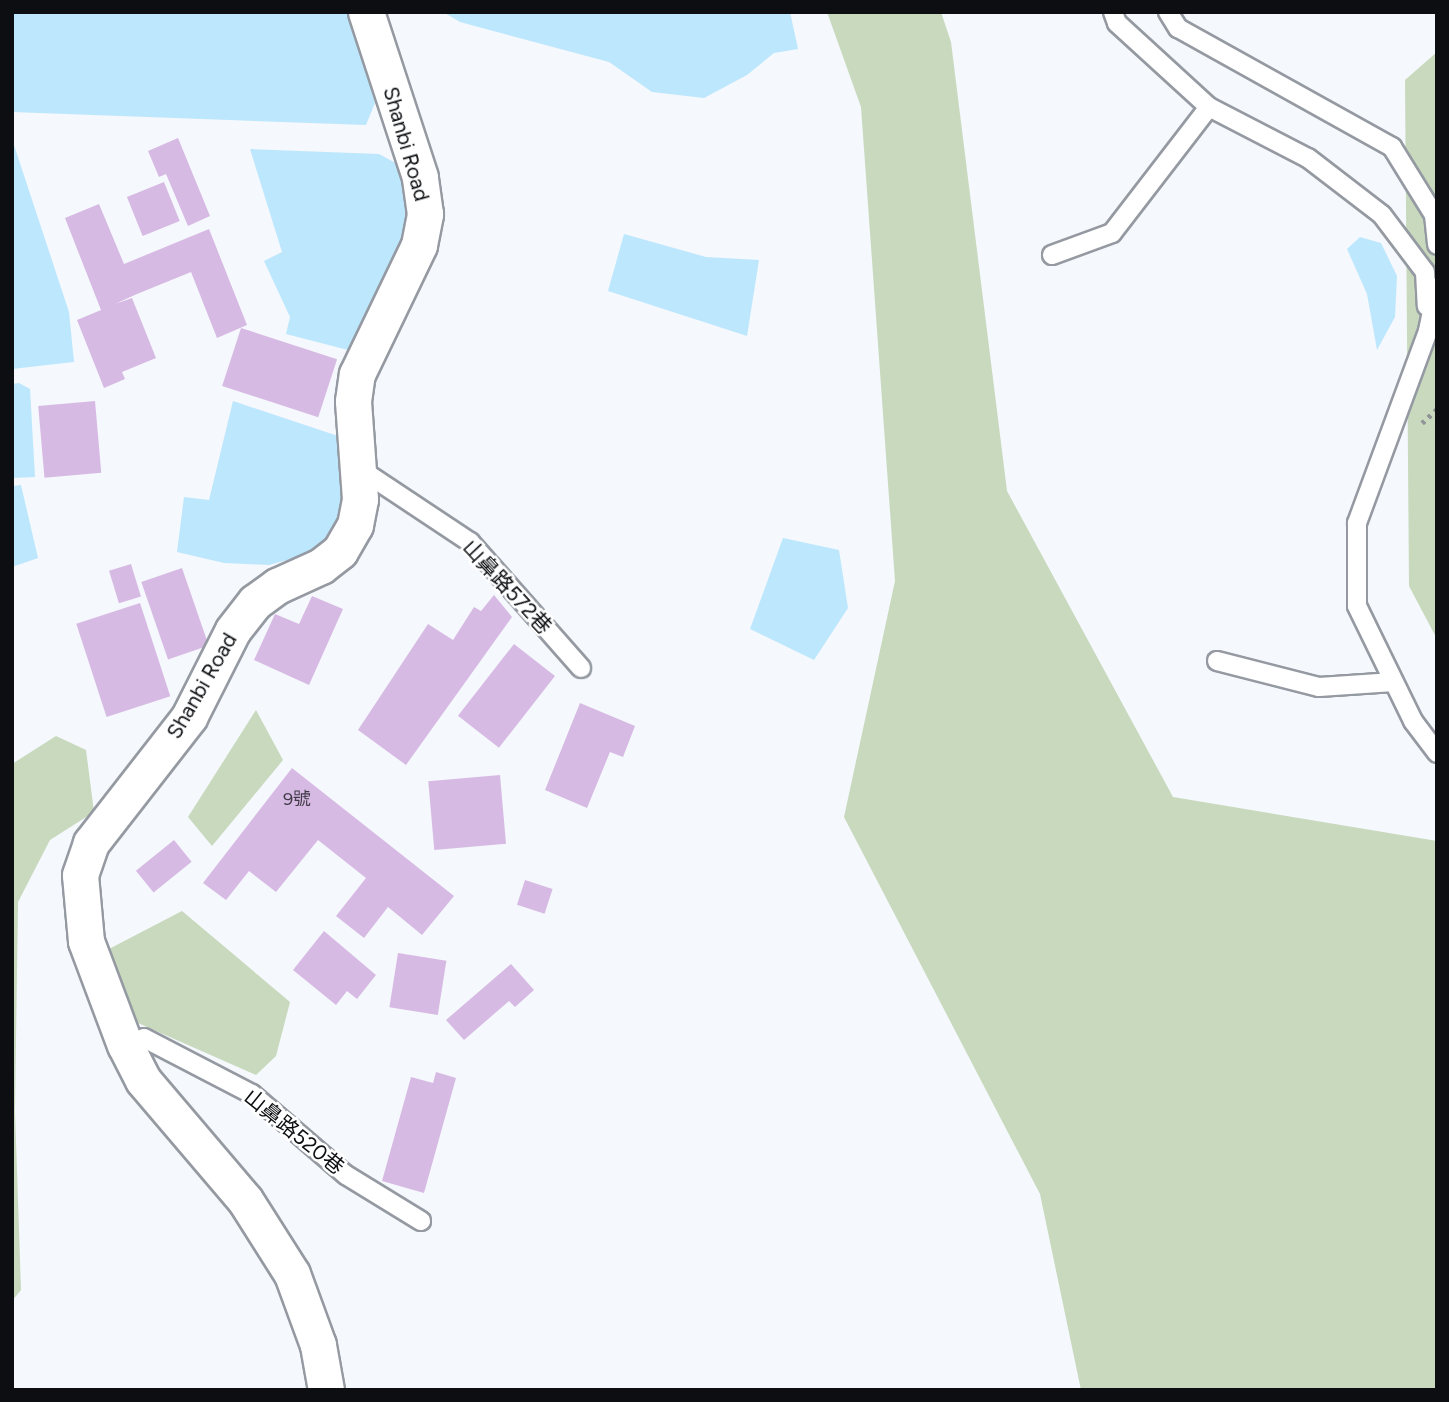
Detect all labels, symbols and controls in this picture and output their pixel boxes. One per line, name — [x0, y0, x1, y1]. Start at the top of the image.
street label: Shanbi Road — [378, 84, 434, 204]
street label: 山鼻路572巷 — [457, 535, 557, 639]
street label: Shanbi Road — [162, 629, 242, 743]
house number: 9號 — [283, 788, 311, 810]
street label: 山鼻路520巷 — [239, 1084, 349, 1180]

